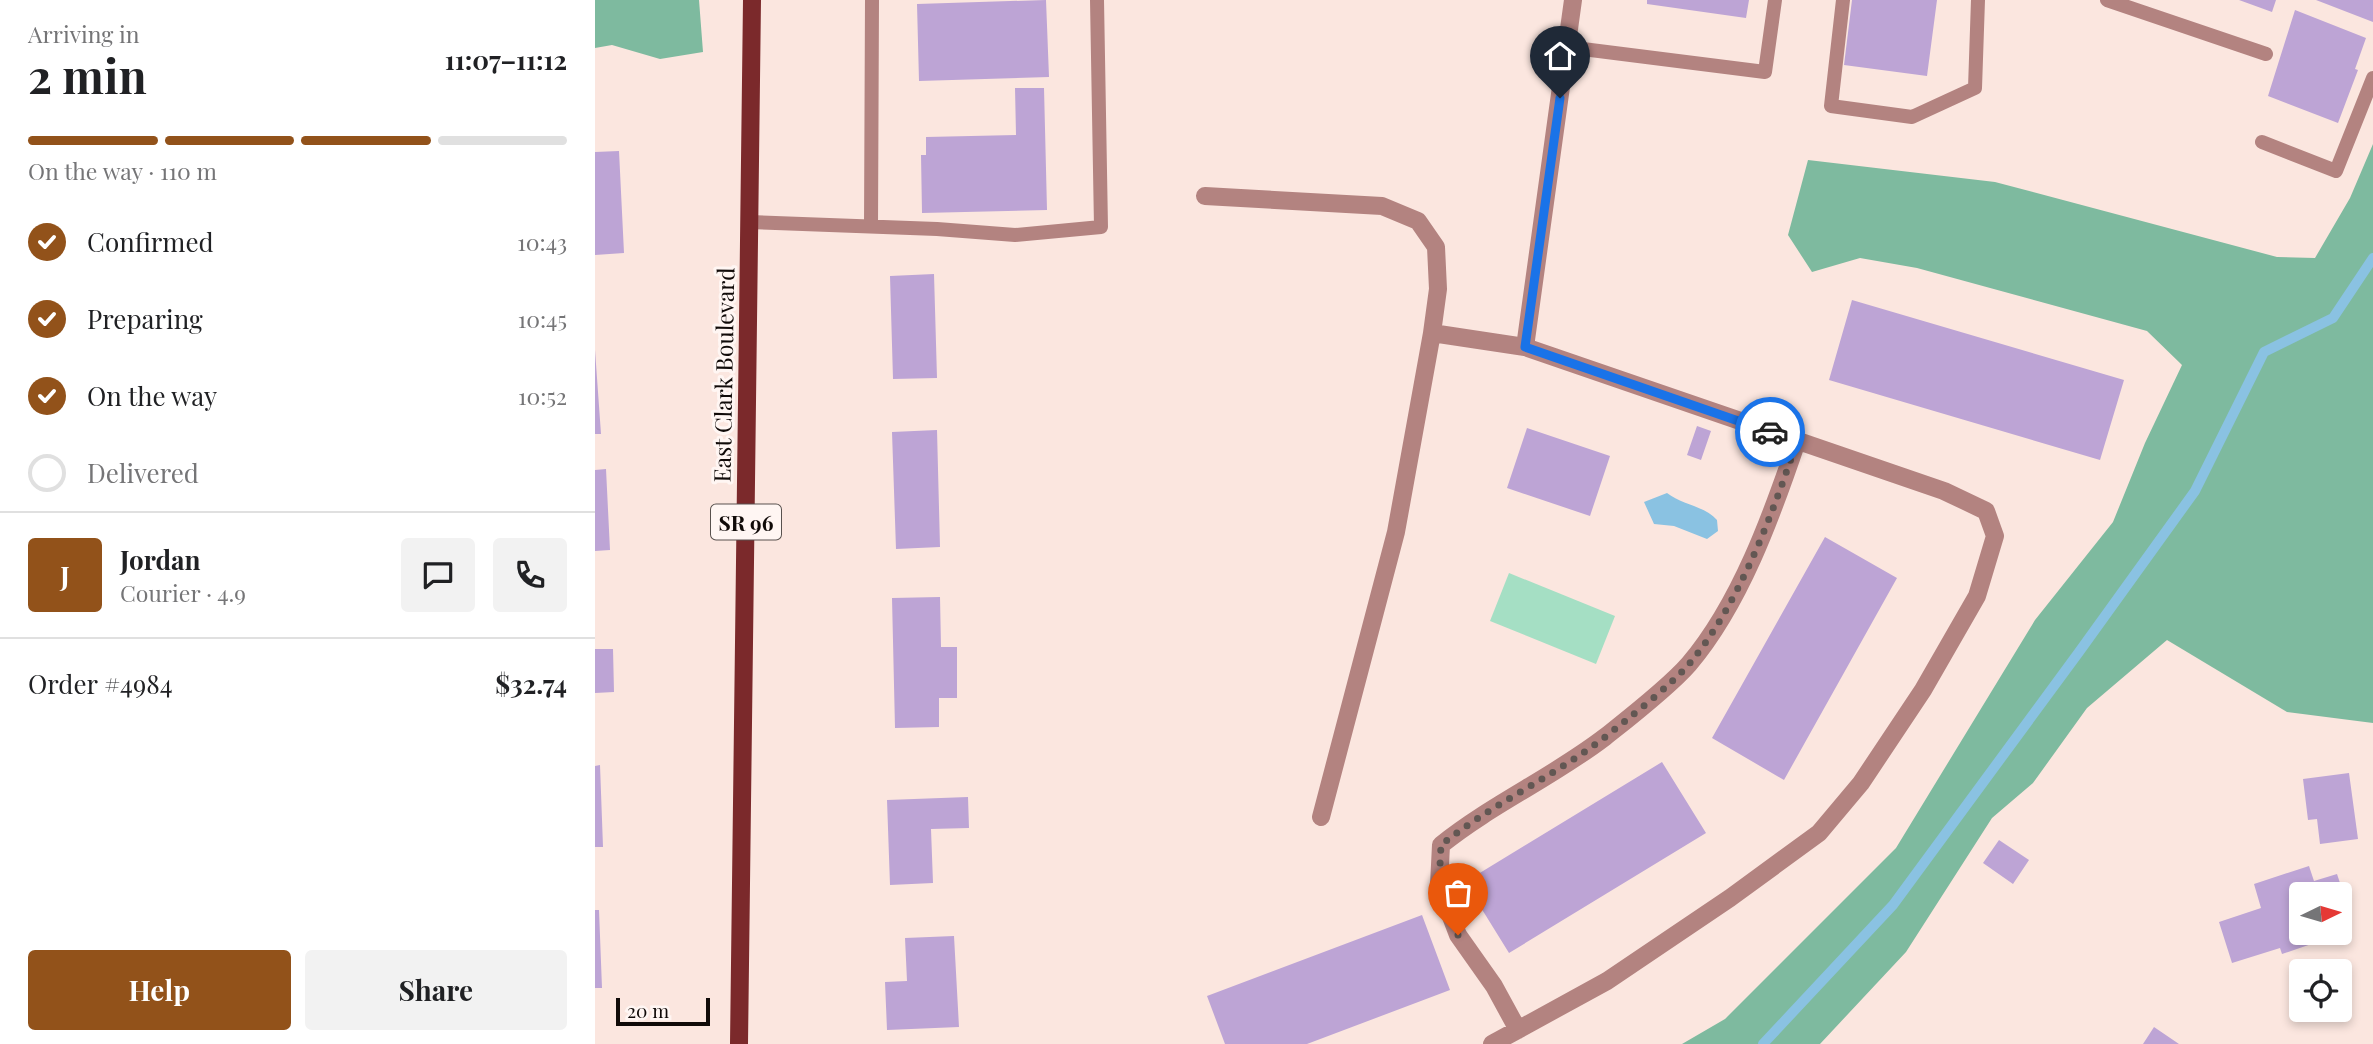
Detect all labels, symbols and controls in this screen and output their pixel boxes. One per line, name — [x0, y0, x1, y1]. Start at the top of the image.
text: Arriving in — [28, 18, 140, 49]
pin — [1530, 26, 1590, 98]
icon: home — [1541, 37, 1579, 75]
text: 11:07–11:12 — [445, 42, 567, 77]
text: 2 min — [28, 44, 147, 106]
text: On the way · 110 m — [28, 155, 217, 186]
icon: check — [28, 223, 66, 261]
text: Confirmed — [87, 224, 214, 259]
text: 10:43 — [517, 226, 567, 257]
street label: East Clark Boulevard — [706, 267, 740, 483]
icon: check — [28, 300, 66, 338]
text: Preparing — [87, 301, 203, 336]
text: 10:45 — [518, 303, 567, 334]
icon: check — [28, 377, 66, 415]
text: On the way — [87, 378, 217, 413]
text: 10:52 — [518, 380, 567, 411]
courier — [1735, 397, 1805, 467]
icon: car — [1751, 413, 1789, 451]
text: Delivered — [87, 455, 199, 490]
road number: SR 96 — [711, 504, 781, 540]
button: chat — [401, 538, 475, 612]
button: phone — [493, 538, 567, 612]
text: Jordan — [120, 542, 200, 577]
text: J — [60, 558, 70, 593]
text: Courier · 4.9 — [120, 577, 246, 608]
text: Order #4984 — [28, 666, 173, 701]
text: $32.74 — [495, 666, 567, 701]
pin — [1428, 863, 1488, 935]
icon: bag — [1439, 874, 1477, 912]
north arrow — [2289, 882, 2352, 945]
map controls — [2289, 882, 2352, 1022]
button: Help — [28, 950, 291, 1030]
button: Share — [305, 950, 567, 1030]
button: locate — [2289, 959, 2352, 1022]
scale bar — [616, 995, 711, 1027]
text: 20 m — [627, 997, 669, 1023]

